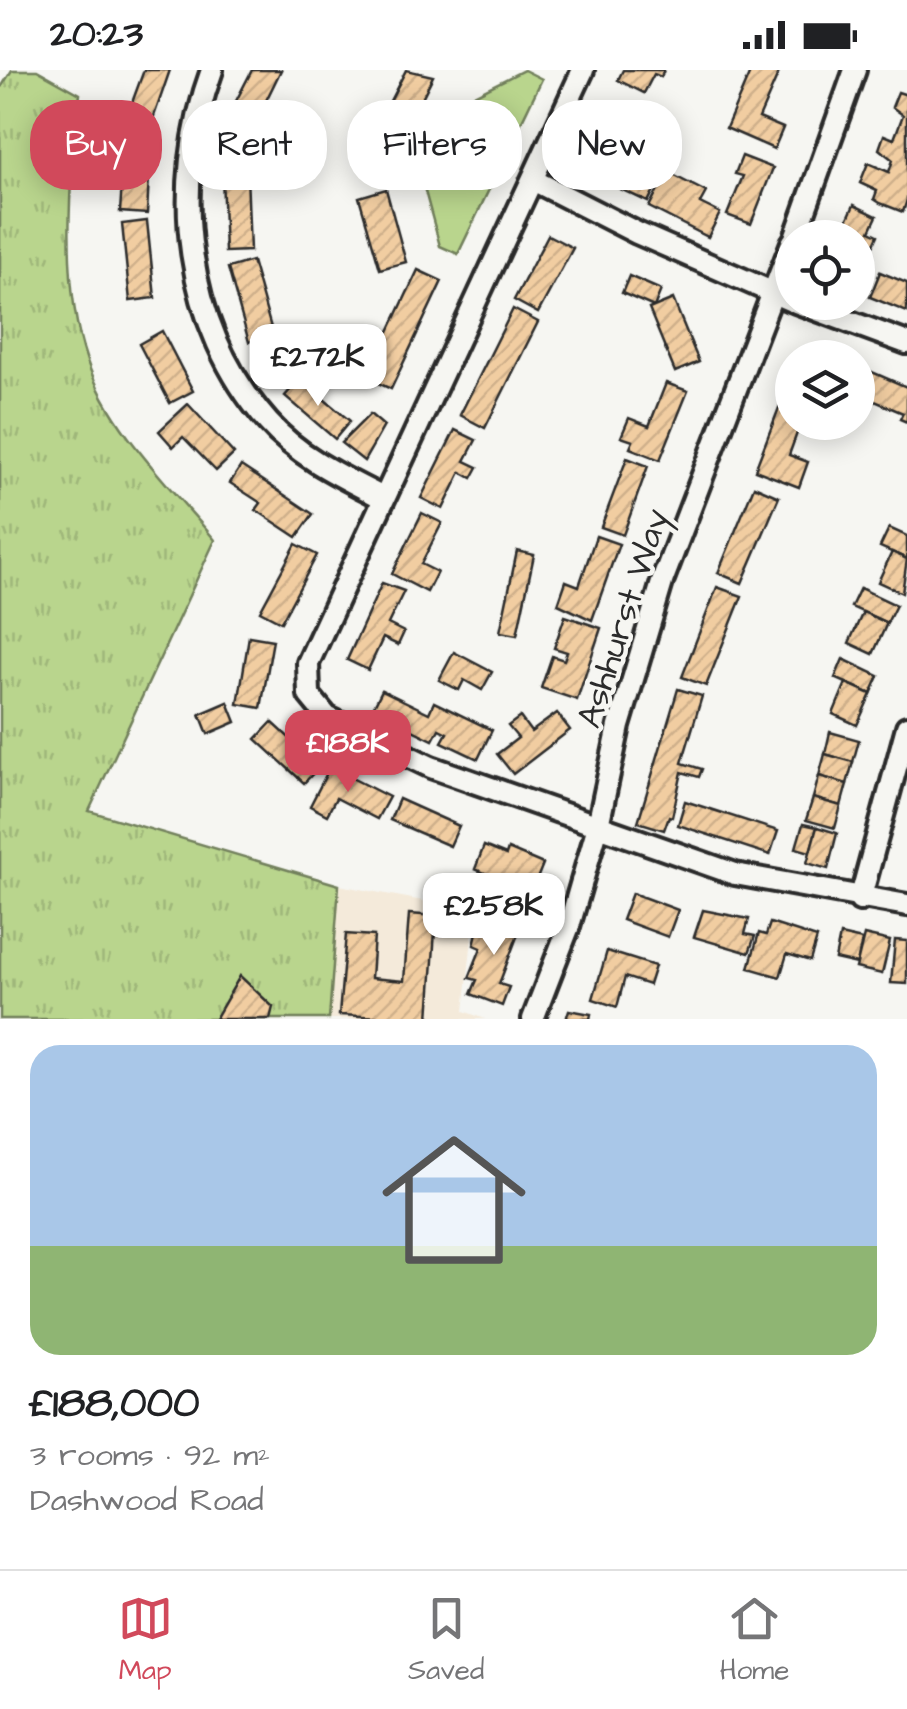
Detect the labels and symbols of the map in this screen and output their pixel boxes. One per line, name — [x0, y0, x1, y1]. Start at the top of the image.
pin: £272K — [248, 324, 388, 409]
street label: Ashhurst Way — [565, 503, 683, 734]
pin: £188K — [278, 710, 418, 795]
pin: £258K — [424, 873, 564, 958]

